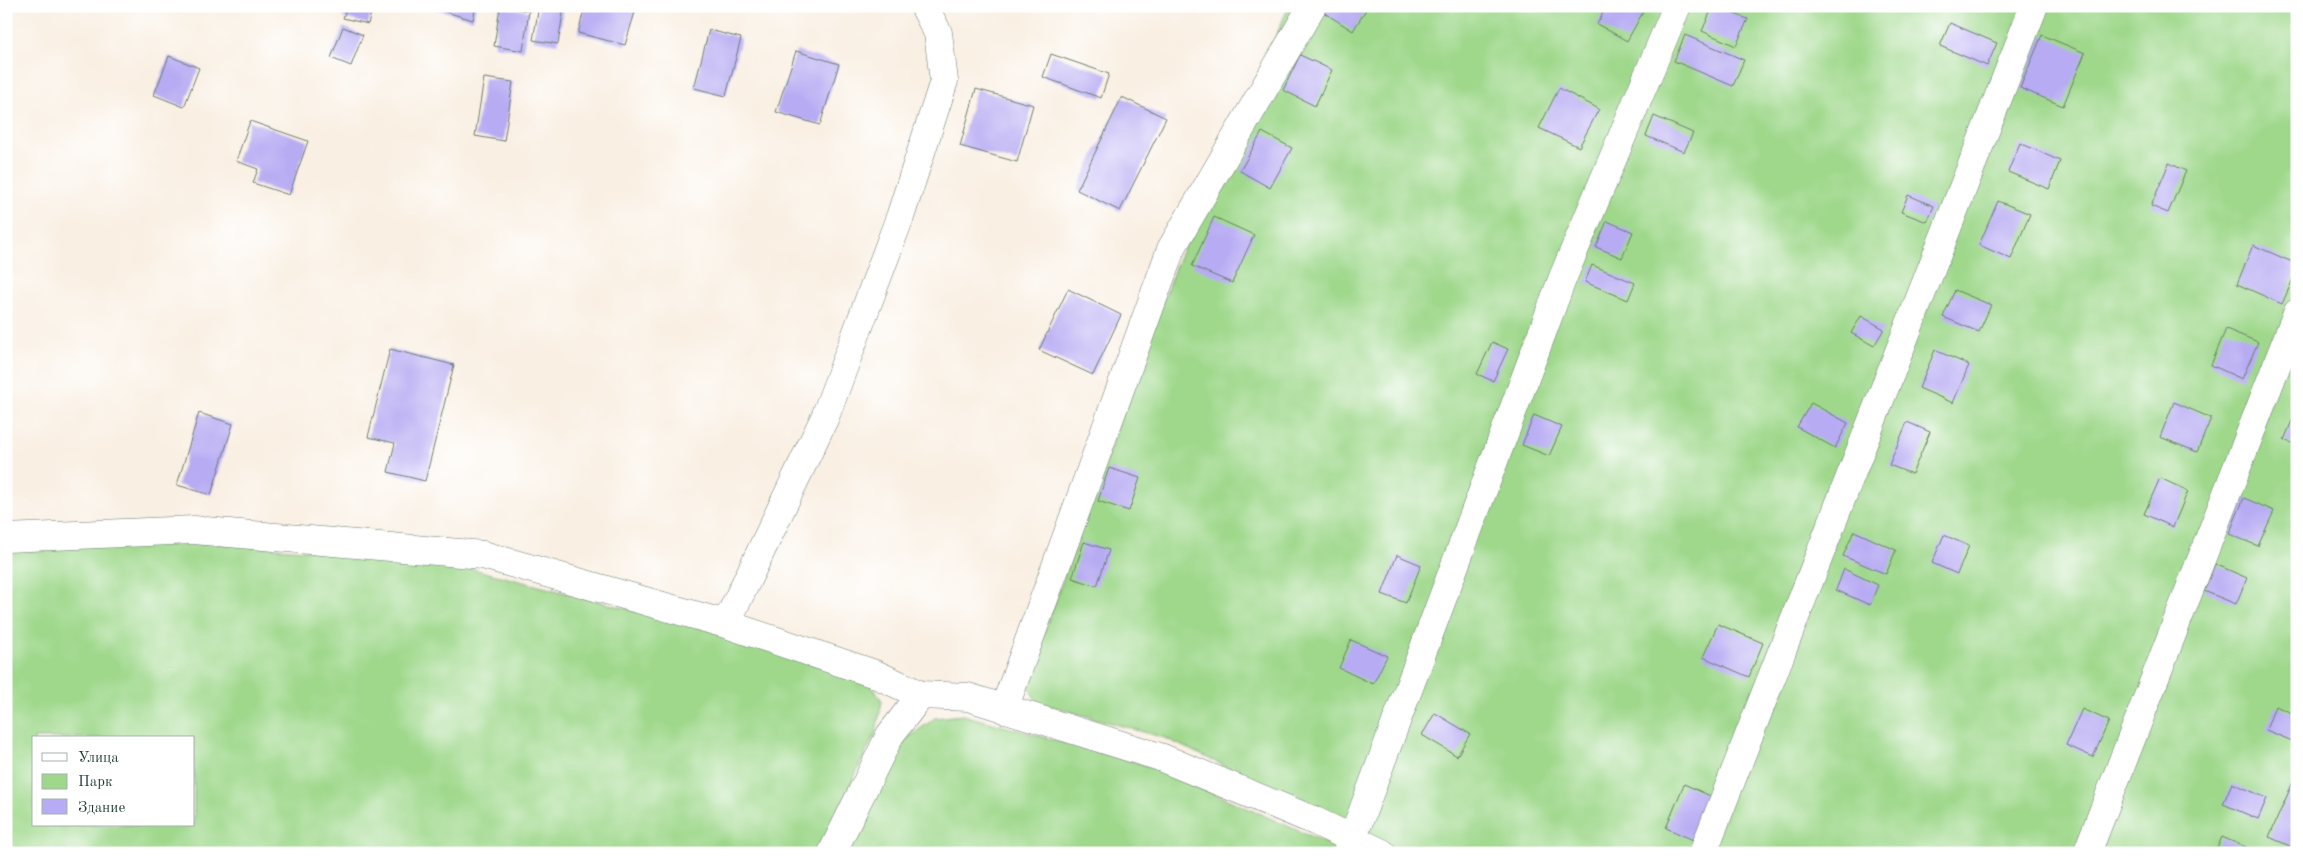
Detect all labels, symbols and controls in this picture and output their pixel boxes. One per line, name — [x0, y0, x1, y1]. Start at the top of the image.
legend — [32, 736, 195, 826]
text: Улица — [78, 751, 119, 766]
text: Парк — [78, 775, 113, 790]
text: Здание — [78, 801, 125, 816]

